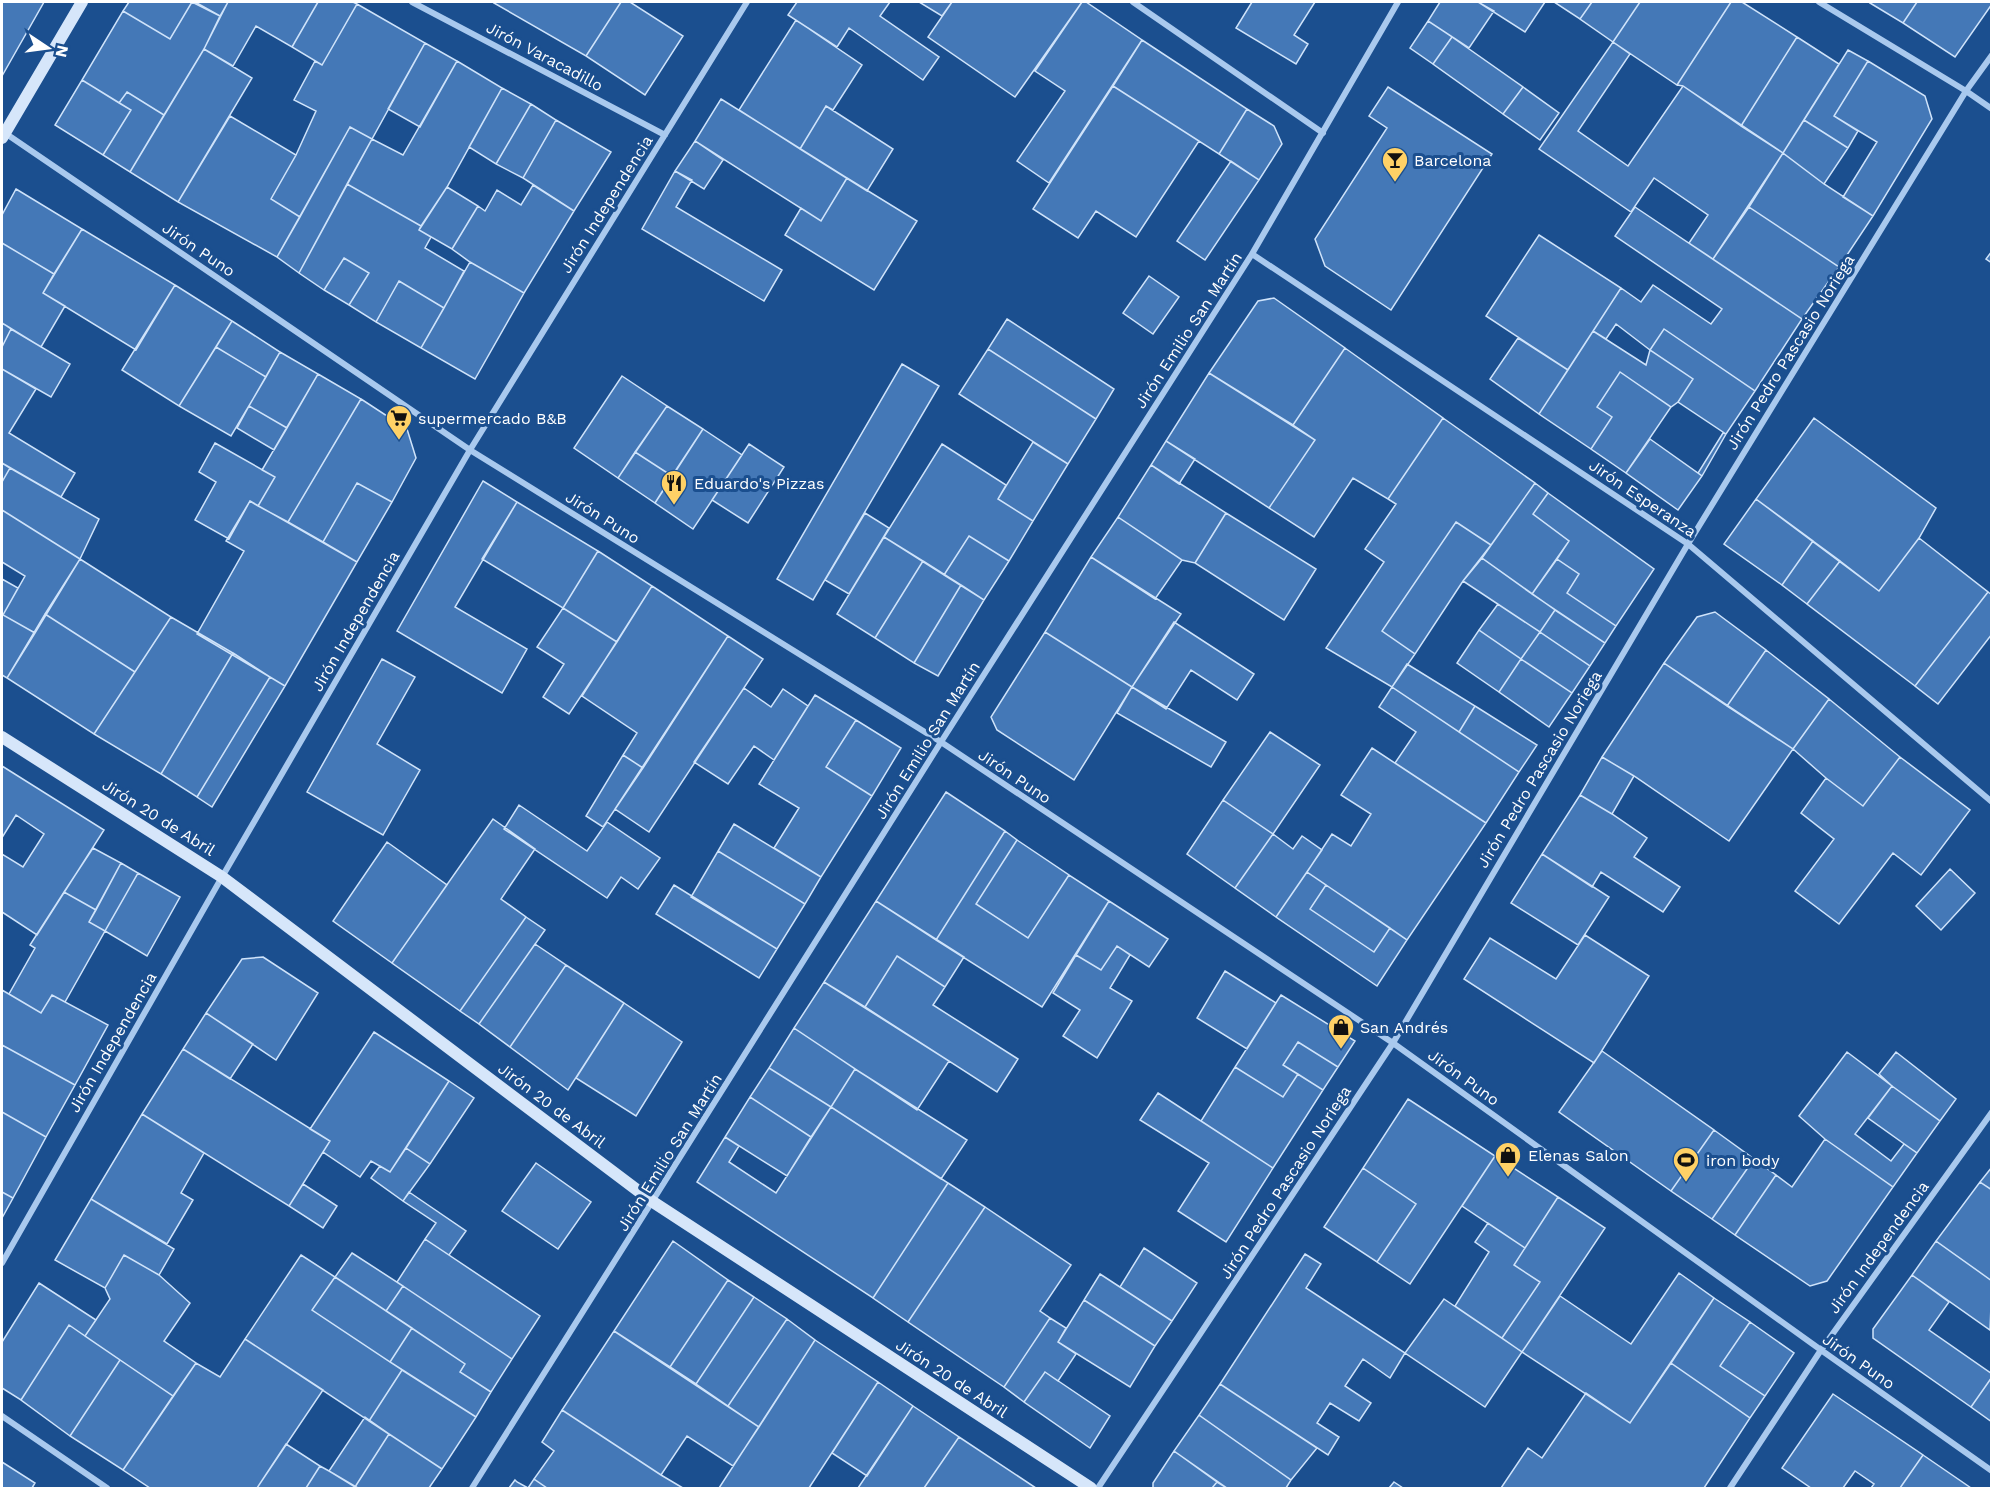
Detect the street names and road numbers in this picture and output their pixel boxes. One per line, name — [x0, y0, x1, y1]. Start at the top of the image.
street label: Jirón Varacadillo — [483, 18, 606, 95]
street label: Jirón Independencia — [556, 132, 657, 277]
street label: Jirón Puno — [159, 218, 239, 281]
street label: Jirón Emilio San Martín — [1131, 249, 1246, 412]
street label: Jirón Pedro Pascasio Noriega — [1722, 251, 1858, 453]
street label: Jirón Esperanza — [1585, 456, 1700, 541]
street label: Jirón Puno — [562, 487, 643, 548]
street label: Jirón Independencia — [307, 548, 403, 695]
street label: Jirón Emilio San Martín — [871, 658, 984, 823]
street label: Jirón Pedro Pascasio Noriega — [1473, 667, 1606, 871]
street label: Jirón Puno — [975, 745, 1055, 808]
street label: Jirón 20 de Abril — [99, 775, 219, 860]
street label: Jirón Independencia — [64, 969, 160, 1116]
street label: Jirón Puno — [1424, 1045, 1503, 1110]
street label: Jirón 20 de Abril — [494, 1059, 609, 1152]
street label: Jirón Emilio San Martín — [613, 1070, 726, 1235]
street label: Jirón Pedro Pascasio Noriega — [1216, 1082, 1355, 1282]
street label: Jirón Independencia — [1824, 1177, 1933, 1317]
street label: Jirón Puno — [1819, 1330, 1898, 1393]
street label: Jirón 20 de Abril — [892, 1335, 1011, 1422]

